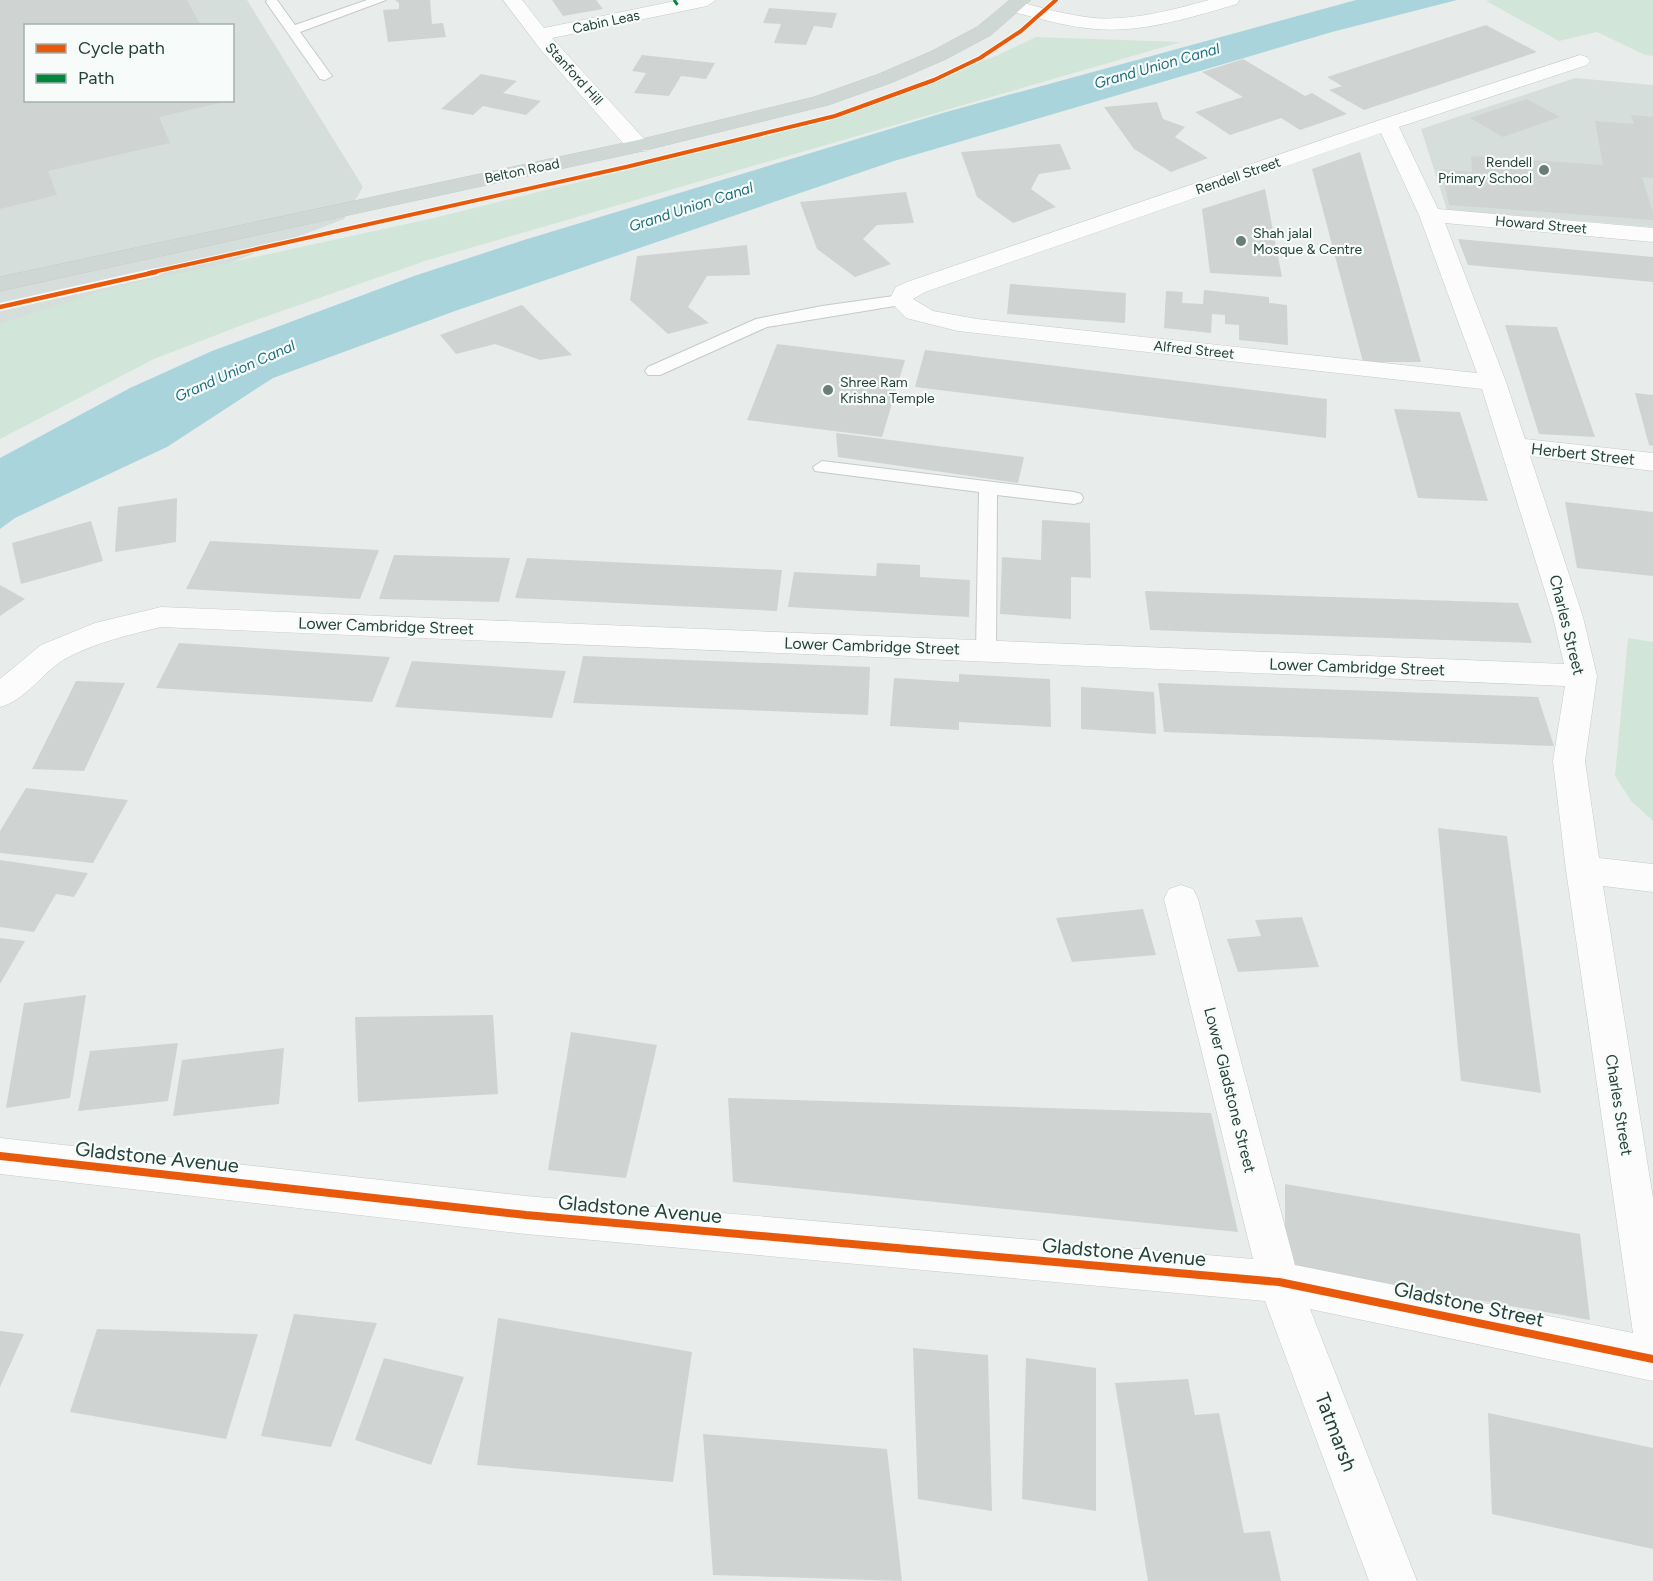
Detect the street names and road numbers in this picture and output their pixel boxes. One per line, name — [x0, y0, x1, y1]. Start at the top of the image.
street label: Cabin Leas — [571, 7, 641, 37]
street label: Stanford Hill — [541, 39, 607, 109]
street label: Rendell Street — [1193, 153, 1283, 199]
street label: Belton Road — [483, 155, 561, 187]
street label: Howard Street — [1494, 213, 1588, 237]
street label: Alfred Street — [1153, 337, 1235, 363]
street label: Herbert Street — [1530, 439, 1636, 469]
street label: Charles Street — [1545, 573, 1589, 677]
street label: Lower Cambridge Street — [298, 613, 474, 639]
street label: Lower Cambridge Street — [784, 633, 960, 659]
street label: Lower Cambridge Street — [1269, 654, 1445, 680]
street label: Lower Gladstone Street — [1200, 1005, 1260, 1175]
street label: Charles Street — [1602, 1053, 1636, 1157]
street label: Gladstone Avenue — [74, 1136, 240, 1178]
street label: Gladstone Avenue — [557, 1190, 723, 1228]
street label: Gladstone Avenue — [1041, 1233, 1207, 1271]
street label: Gladstone Street — [1392, 1276, 1546, 1332]
street label: Tatmarsh — [1310, 1389, 1362, 1475]

